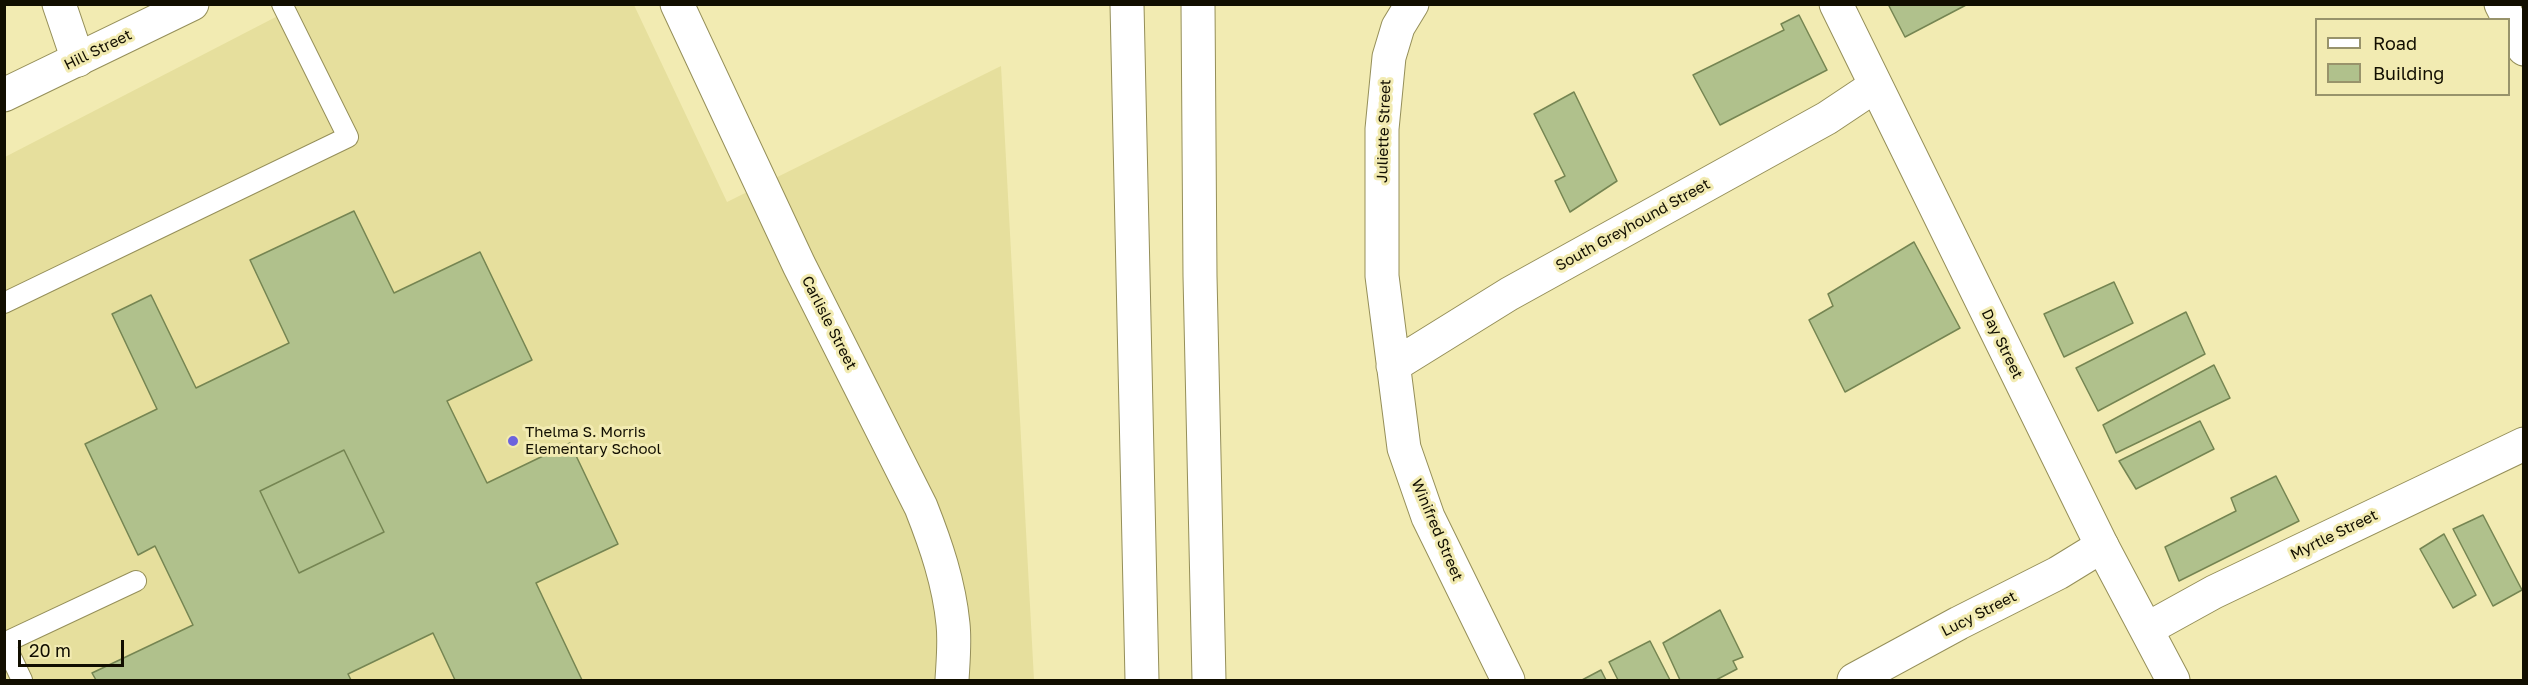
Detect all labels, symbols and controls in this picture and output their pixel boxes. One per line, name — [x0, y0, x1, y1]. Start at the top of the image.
legend — [2315, 18, 2510, 96]
street label: Hill Street — [61, 26, 135, 74]
text: Road — [2373, 32, 2417, 54]
text: Building — [2373, 62, 2444, 84]
street label: Juliette Street — [1373, 79, 1395, 183]
street label: South Greyhound Street — [1553, 175, 1713, 275]
street label: Carlisle Street — [798, 273, 860, 373]
street label: Day Street — [1977, 306, 2027, 382]
place label: Thelma S. Morris Elementary School — [525, 423, 661, 458]
marker: Thelma S. Morris Elementary School — [506, 434, 520, 448]
street label: Winifred Street — [1407, 476, 1467, 584]
street label: Myrtle Street — [2287, 506, 2381, 564]
street label: Lucy Street — [1938, 587, 2020, 641]
scale bar — [21, 628, 128, 666]
text: 20 m — [29, 639, 71, 661]

